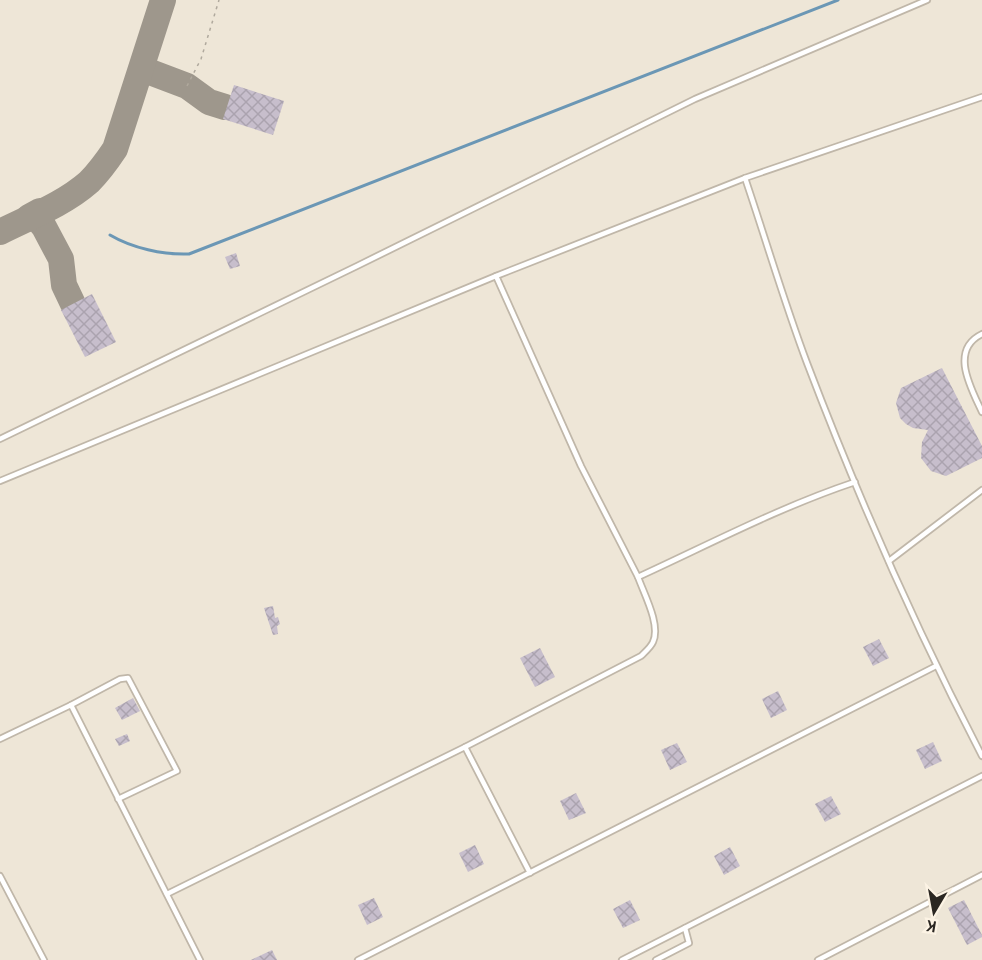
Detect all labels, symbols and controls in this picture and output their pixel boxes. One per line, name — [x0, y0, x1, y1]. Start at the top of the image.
north arrow — [904, 882, 964, 942]
text: K — [924, 915, 938, 938]

